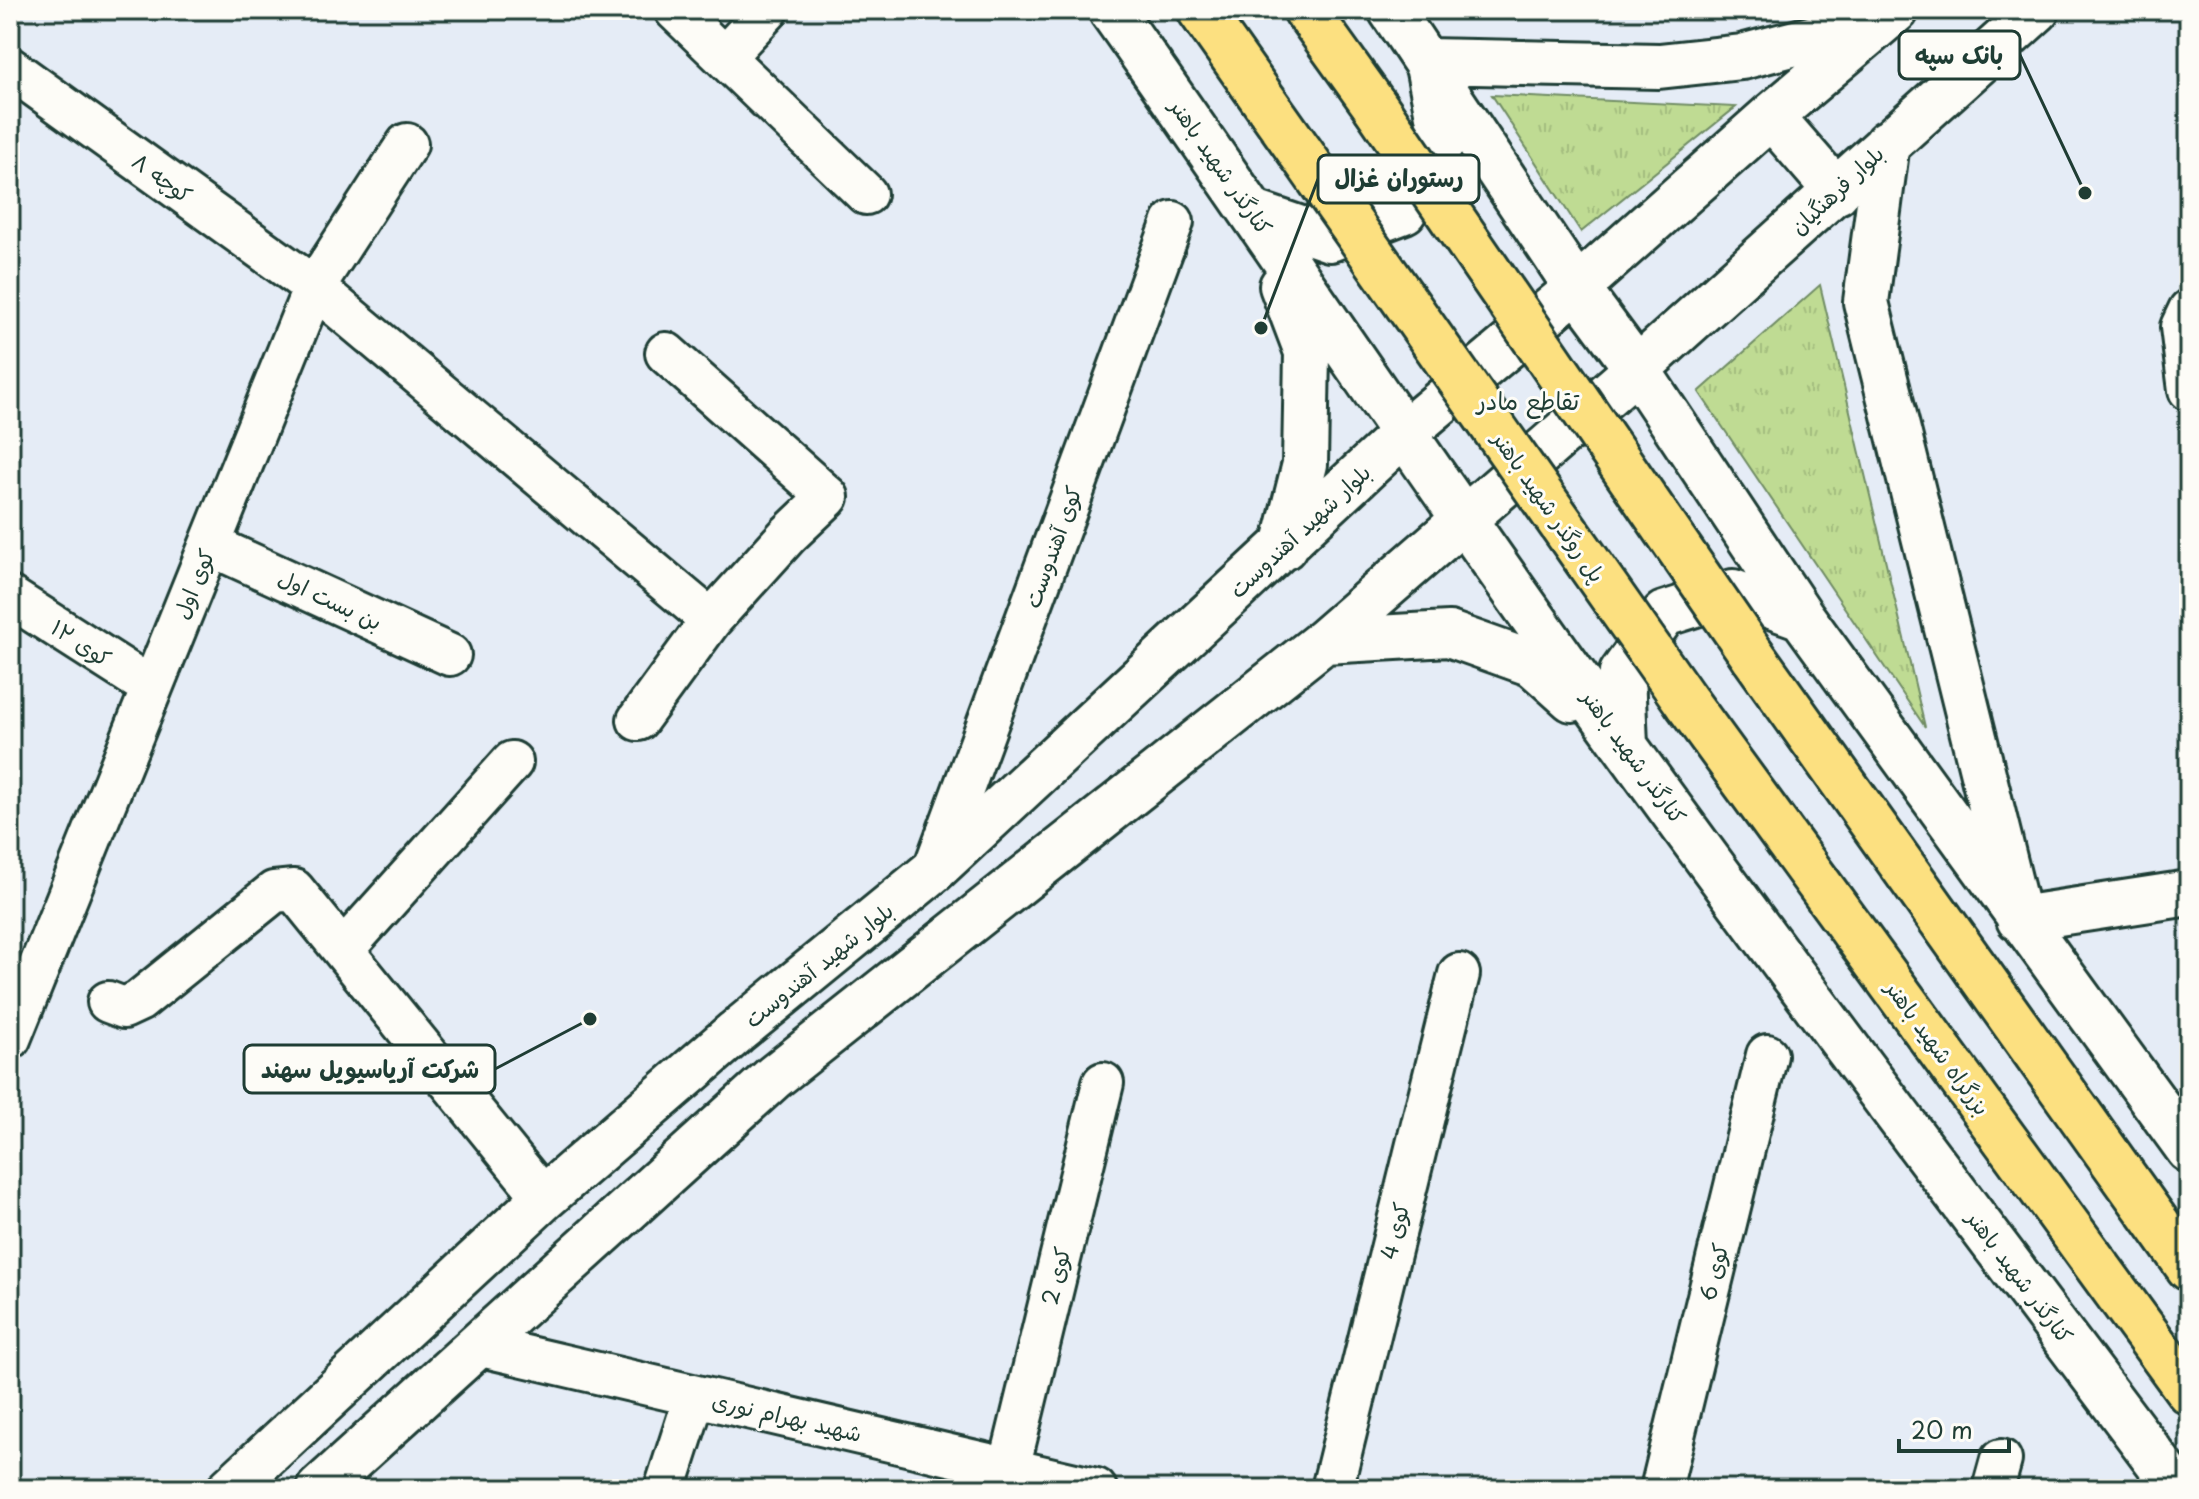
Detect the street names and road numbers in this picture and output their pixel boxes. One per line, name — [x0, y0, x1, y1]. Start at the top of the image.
street label: کنارگذر شهید باهنر — [1162, 90, 1281, 241]
street label: بلوار فرهنگیان — [1782, 137, 1890, 241]
street label: کوچه ۸ — [126, 144, 200, 210]
street label: پل روگذر شهید باهنر — [1485, 422, 1615, 588]
street label: بلوار شهید آهندوست — [1221, 455, 1377, 605]
street label: کوی آهندوست — [1014, 481, 1089, 612]
street label: کوی اول — [164, 543, 222, 624]
street label: بن بست اول — [273, 560, 388, 637]
street label: کوی ۱۲ — [45, 610, 119, 674]
street label: کنارگذر شهید باهنر — [1574, 680, 1695, 830]
street label: بلوار شهید آهندوست — [736, 893, 900, 1034]
street label: بزرگراه شهید باهنر — [1878, 971, 1999, 1121]
street label: کوی 4 — [1371, 1199, 1417, 1263]
street label: کنارگذر شهید باهنر — [1959, 1201, 2082, 1350]
street label: کوی 6 — [1689, 1239, 1736, 1304]
street label: کوی 2 — [1031, 1243, 1078, 1308]
street label: شهید بهرام نوری — [709, 1382, 865, 1452]

